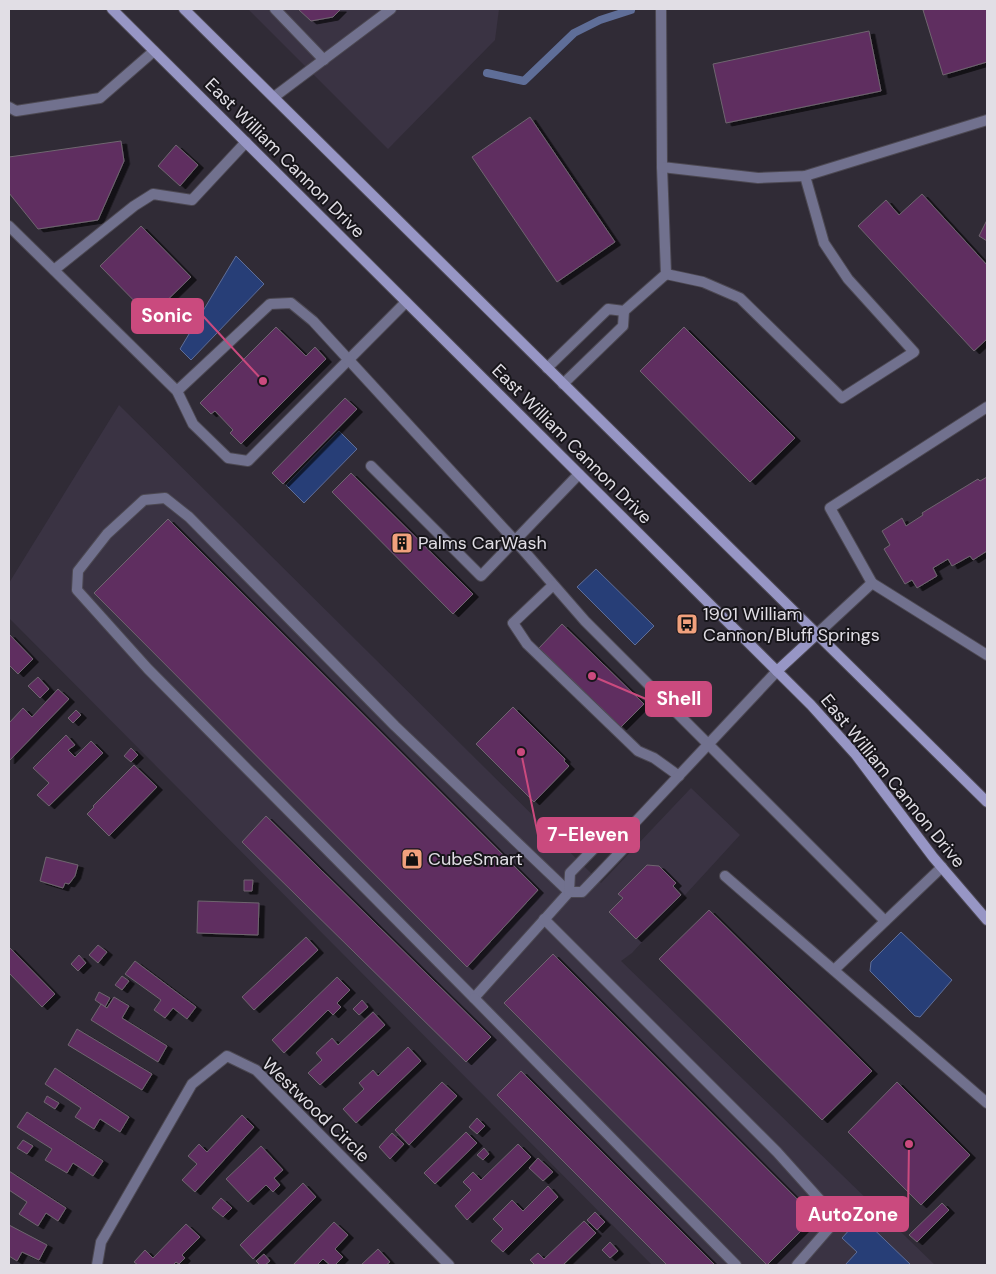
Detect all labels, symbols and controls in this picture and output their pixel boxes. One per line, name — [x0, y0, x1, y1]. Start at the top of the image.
street label: East William Cannon Drive — [200, 73, 370, 243]
callout: Sonic — [132, 299, 203, 333]
text: Sonic — [141, 303, 193, 328]
street label: East William Cannon Drive — [487, 359, 657, 529]
building icon: Palms CarWash — [390, 531, 414, 555]
place label: Palms CarWash — [418, 531, 547, 555]
place label: 1901 William Cannon/Bluff Springs — [703, 602, 880, 647]
bus stop icon: 1901 William Cannon/Bluff Springs — [675, 612, 699, 636]
callout: Shell — [646, 682, 711, 716]
text: Shell — [657, 686, 701, 711]
street label: East William Cannon Drive — [815, 689, 971, 873]
callout: 7-Eleven — [538, 818, 639, 852]
text: 7-Eleven — [547, 822, 629, 847]
shop icon: CubeSmart — [400, 847, 424, 871]
place label: CubeSmart — [428, 847, 523, 871]
street label: Westwood Circle — [257, 1052, 375, 1168]
callout: AutoZone — [797, 1197, 908, 1231]
text: AutoZone — [808, 1202, 898, 1227]

